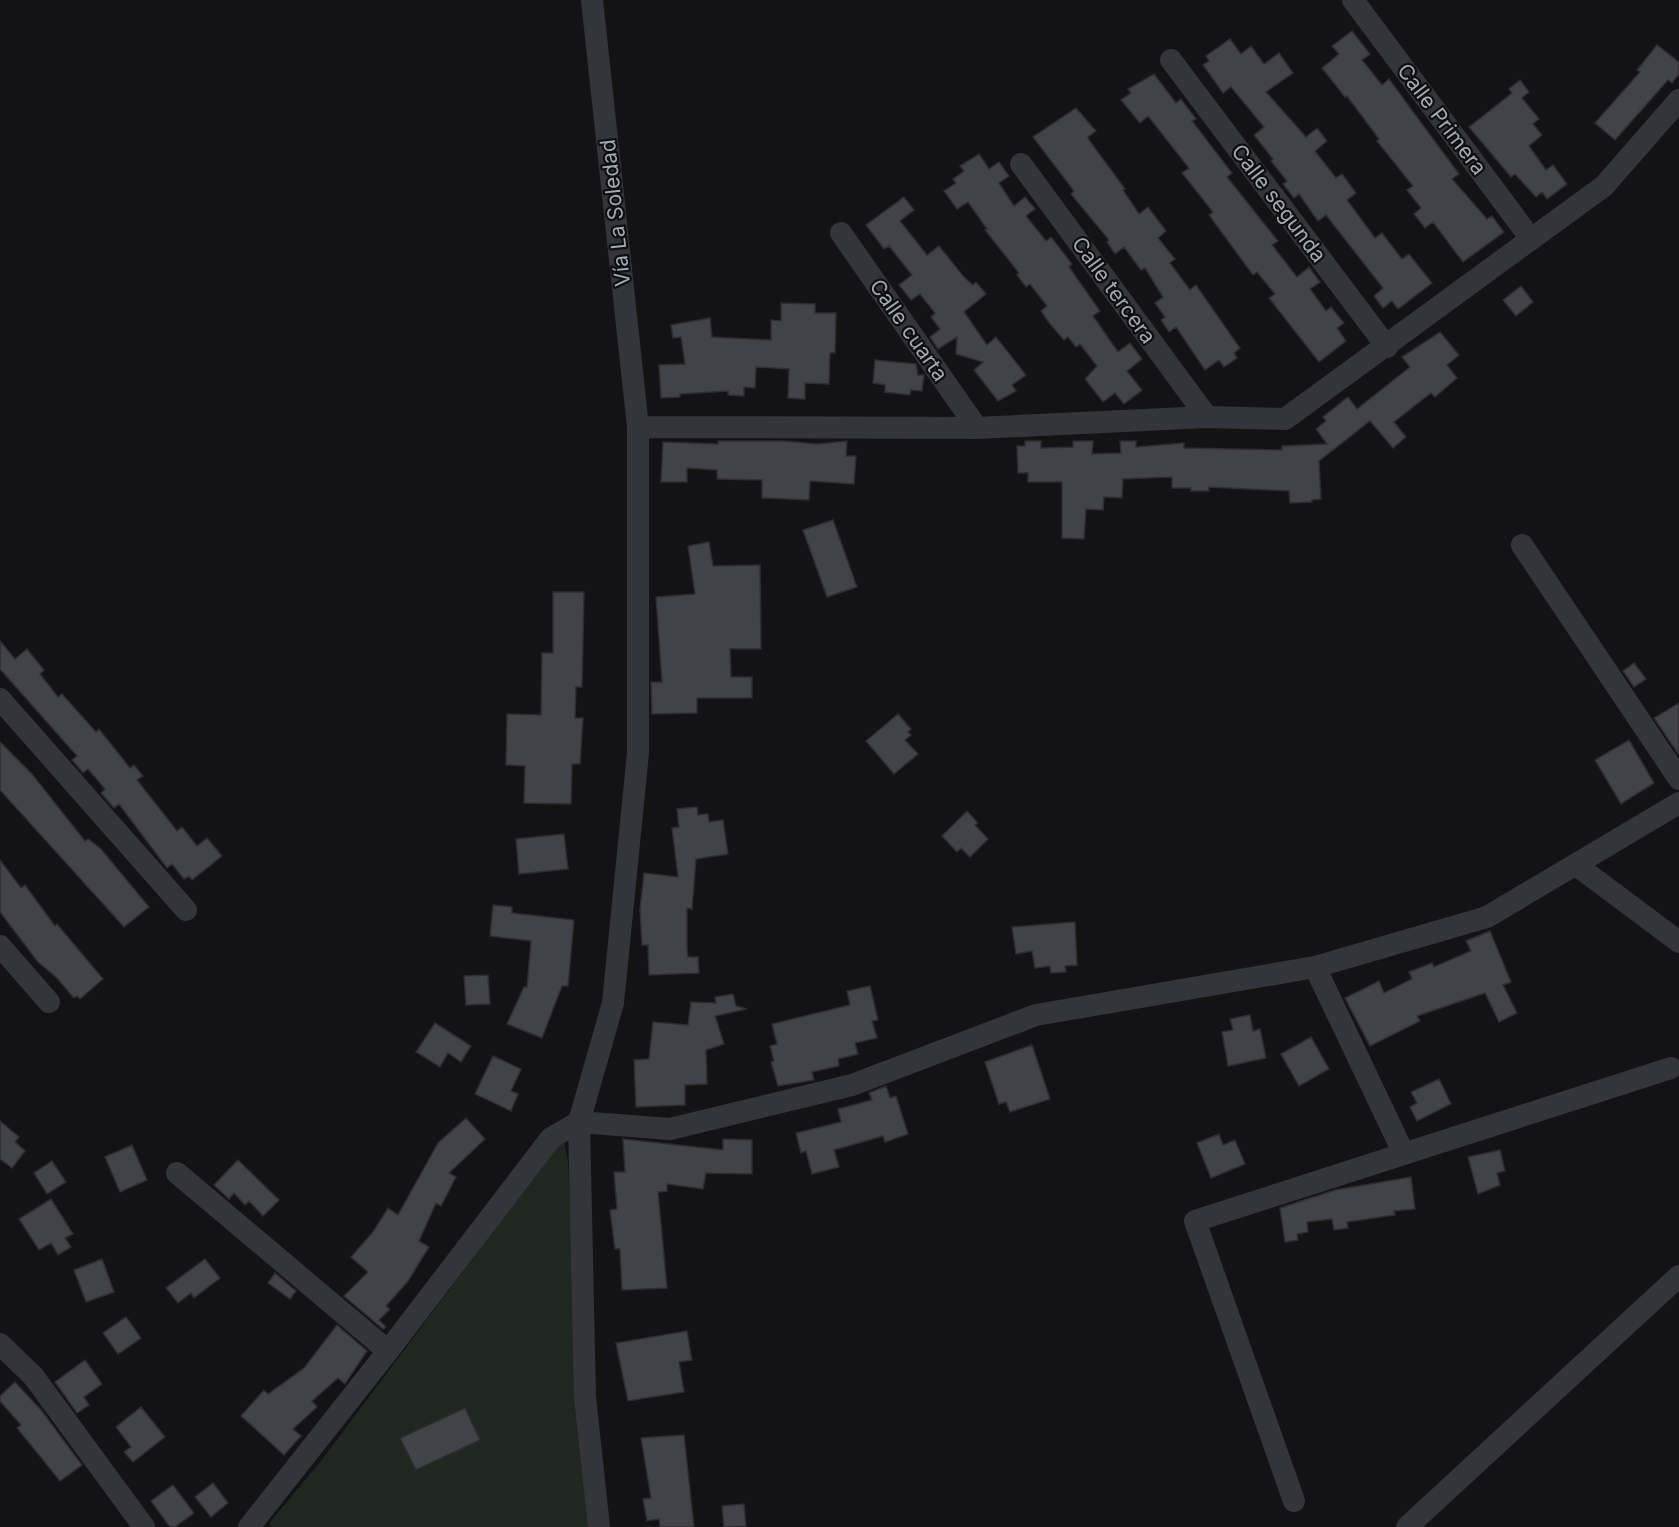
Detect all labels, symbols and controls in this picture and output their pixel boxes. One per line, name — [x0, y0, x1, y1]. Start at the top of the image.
street label: Calle Primera — [1392, 59, 1492, 179]
street label: Vía La Soledad — [595, 138, 635, 288]
street label: Calle segunda — [1227, 139, 1331, 267]
street label: Calle tercera — [1067, 232, 1161, 348]
street label: Calle cuarta — [865, 274, 953, 386]

